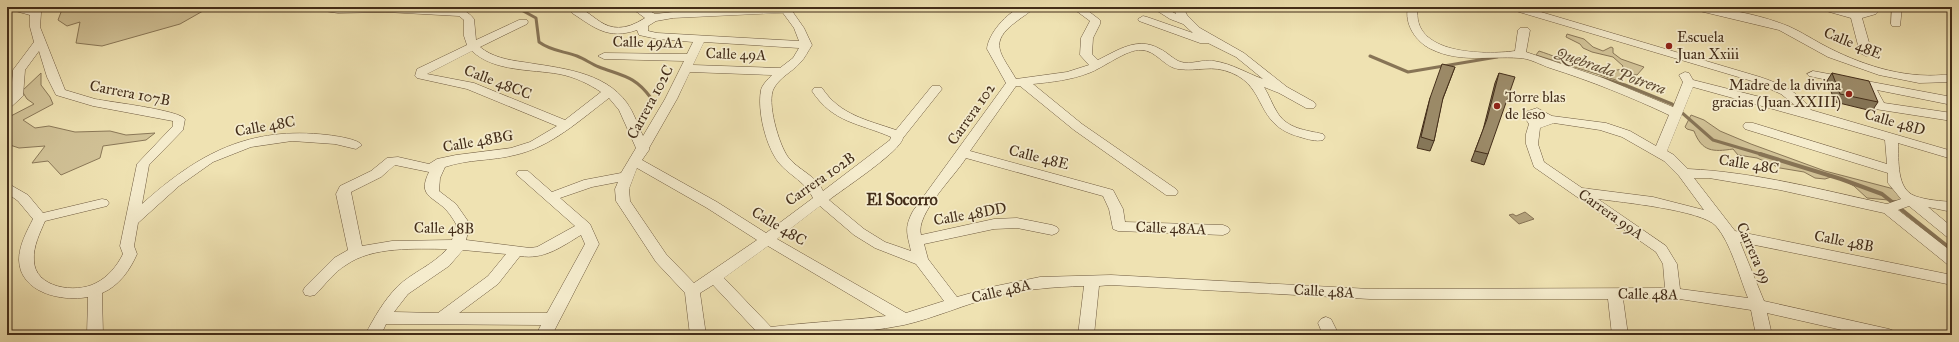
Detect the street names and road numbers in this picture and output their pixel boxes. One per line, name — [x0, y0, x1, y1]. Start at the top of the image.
street label: Calle 48E — [1821, 23, 1885, 63]
street label: Calle 49AA — [612, 32, 684, 52]
street label: Calle 49A — [705, 44, 767, 64]
street label: Calle 48CC — [462, 61, 534, 103]
street label: Carrera 102C — [623, 62, 677, 142]
street label: Carrera 107B — [88, 76, 172, 110]
street label: Carrera 102 — [943, 79, 999, 148]
street label: Calle 48D — [1863, 105, 1928, 139]
street label: Calle 48C — [234, 112, 296, 140]
street label: Calle 48BG — [441, 126, 515, 156]
street label: Calle 48E — [1007, 141, 1071, 173]
street label: Carrera 102B — [782, 148, 858, 210]
street label: Calle 48C — [1718, 150, 1780, 178]
street label: Carrera 99A — [1575, 185, 1647, 243]
street label: Calle 48DD — [932, 199, 1008, 229]
street label: Calle 48C — [748, 203, 810, 249]
street label: Calle 48B — [414, 218, 474, 238]
street label: Calle 48AA — [1135, 218, 1207, 238]
street label: Carrera 99 — [1733, 220, 1775, 286]
street label: Calle 48B — [1813, 226, 1875, 256]
street label: Calle 48A — [969, 275, 1033, 307]
street label: Calle 48A — [1293, 280, 1355, 302]
street label: Calle 48A — [1618, 284, 1678, 304]

